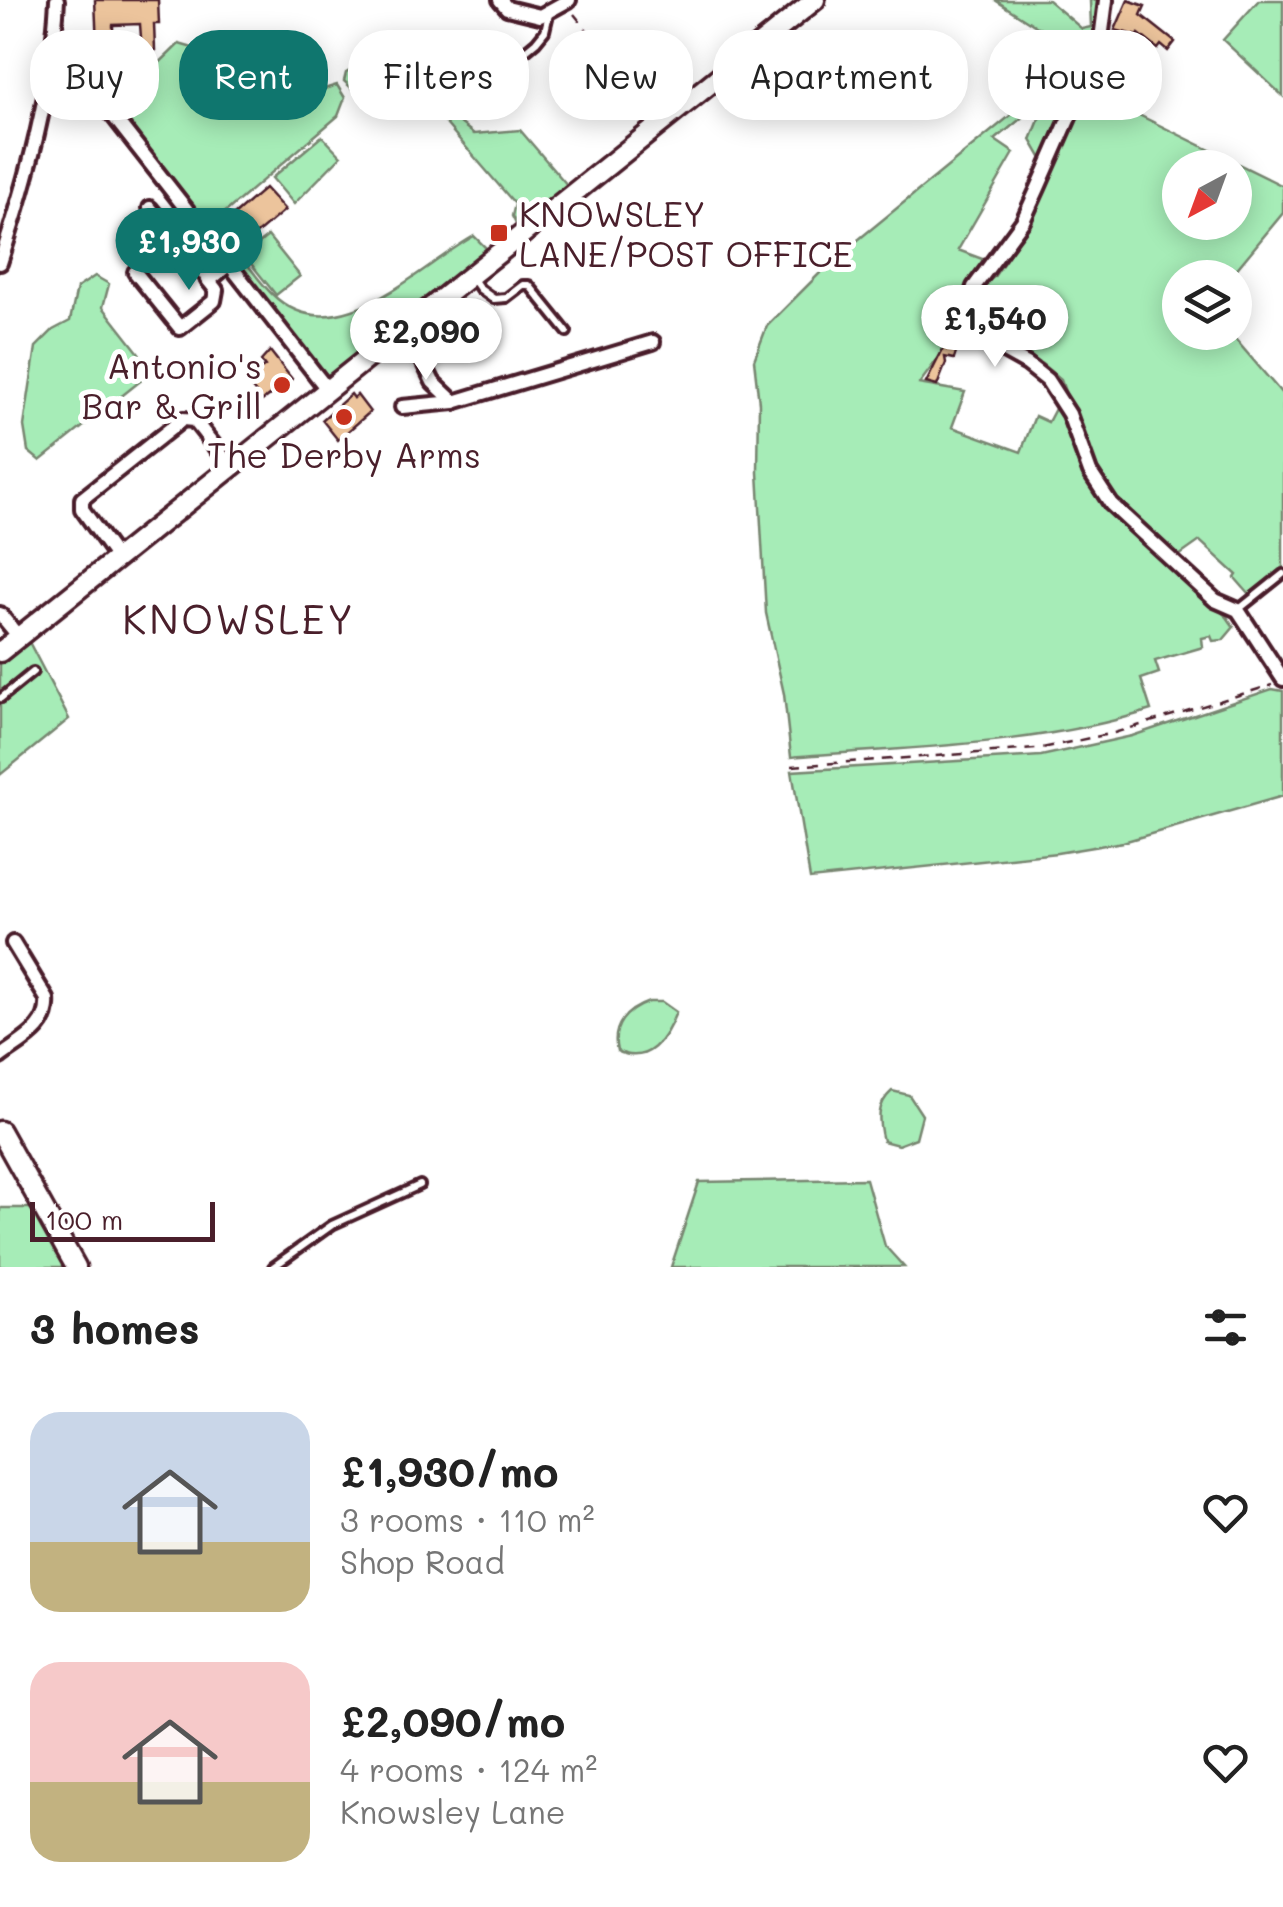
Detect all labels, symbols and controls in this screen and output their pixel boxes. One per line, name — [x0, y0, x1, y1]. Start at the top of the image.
chip: Buy — [30, 30, 159, 120]
chip: Rent — [179, 30, 328, 120]
chip: Filters — [348, 30, 529, 120]
chip: New — [549, 30, 693, 120]
chip: Apartment — [713, 30, 968, 120]
chip: House — [988, 30, 1162, 120]
north arrow — [1162, 150, 1252, 240]
map controls — [1162, 150, 1252, 350]
place label: KNOWSLEY LANE/POST OFFICE — [519, 190, 853, 276]
pin: £1,930 — [108, 208, 270, 293]
text: £1,930 — [138, 219, 240, 261]
marker: KNOWSLEY LANE/POST OFFICE — [488, 222, 510, 244]
button: layers — [1162, 260, 1252, 350]
pin: £1,540 — [914, 285, 1076, 370]
text: £1,540 — [943, 296, 1047, 338]
pin: £2,090 — [345, 298, 507, 383]
text: £2,090 — [372, 309, 480, 351]
place label: Antonio's Bar & Grill — [81, 342, 262, 428]
marker: Antonio's Bar & Grill — [271, 374, 293, 396]
marker: The Derby Arms — [333, 406, 355, 428]
place label: The Derby Arms — [207, 431, 481, 477]
district label: KNOWSLEY — [122, 592, 356, 644]
scale bar — [30, 1197, 215, 1242]
text: 100 m — [45, 1201, 123, 1237]
text: 3 homes — [30, 1300, 200, 1355]
icon: filters — [1198, 1300, 1253, 1355]
text: £1,930/mo — [340, 1443, 558, 1498]
icon: home — [110, 1452, 230, 1572]
icon: heart — [1198, 1485, 1253, 1540]
text: 3 rooms · 110 m² — [340, 1498, 595, 1540]
text: Shop Road — [340, 1540, 505, 1582]
text: £2,090/mo — [340, 1693, 565, 1748]
icon: home — [110, 1702, 230, 1822]
icon: heart — [1198, 1735, 1253, 1790]
text: 4 rooms · 124 m² — [340, 1748, 597, 1790]
text: Knowsley Lane — [340, 1790, 566, 1832]

